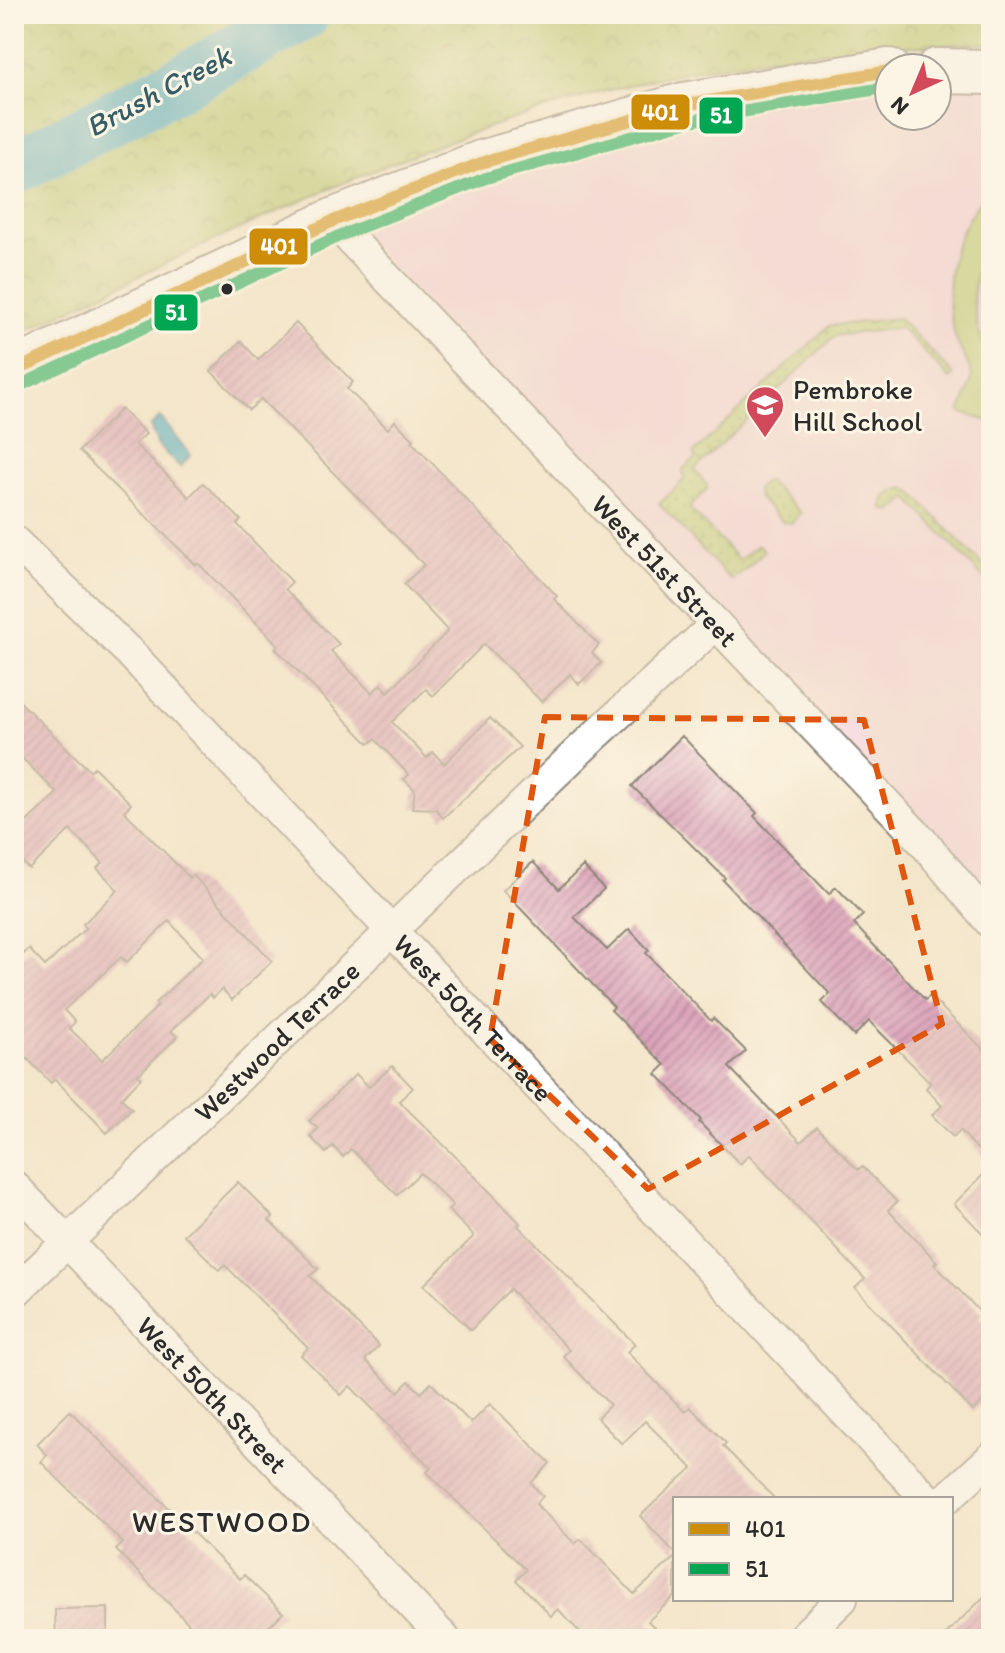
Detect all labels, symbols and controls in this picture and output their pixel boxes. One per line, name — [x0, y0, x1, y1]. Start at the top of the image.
water label: Brush Creek — [79, 37, 238, 145]
north arrow — [873, 52, 953, 132]
text: N — [885, 91, 914, 121]
line badge: 401 — [630, 93, 691, 131]
line badge: 51 — [698, 96, 744, 135]
text: 401 — [642, 99, 679, 126]
text: 51 — [710, 102, 733, 129]
line badge: 401 — [248, 227, 309, 266]
text: 401 — [261, 233, 298, 260]
unlabelled marker — [219, 281, 235, 297]
line badge: 51 — [153, 293, 199, 332]
text: 51 — [165, 299, 188, 326]
place label: Pembroke Hill School — [793, 372, 922, 438]
school or university icon: Pembroke Hill School — [744, 384, 786, 439]
street label: West 51st Street — [585, 487, 745, 654]
street label: West 50th Terrace — [386, 927, 560, 1108]
street label: Westwood Terrace — [187, 954, 367, 1128]
street label: West 50th Street — [130, 1309, 295, 1480]
legend — [673, 1497, 953, 1601]
district label: WESTWOOD — [132, 1503, 312, 1540]
text: 401 — [745, 1514, 785, 1543]
text: 51 — [745, 1554, 769, 1583]

